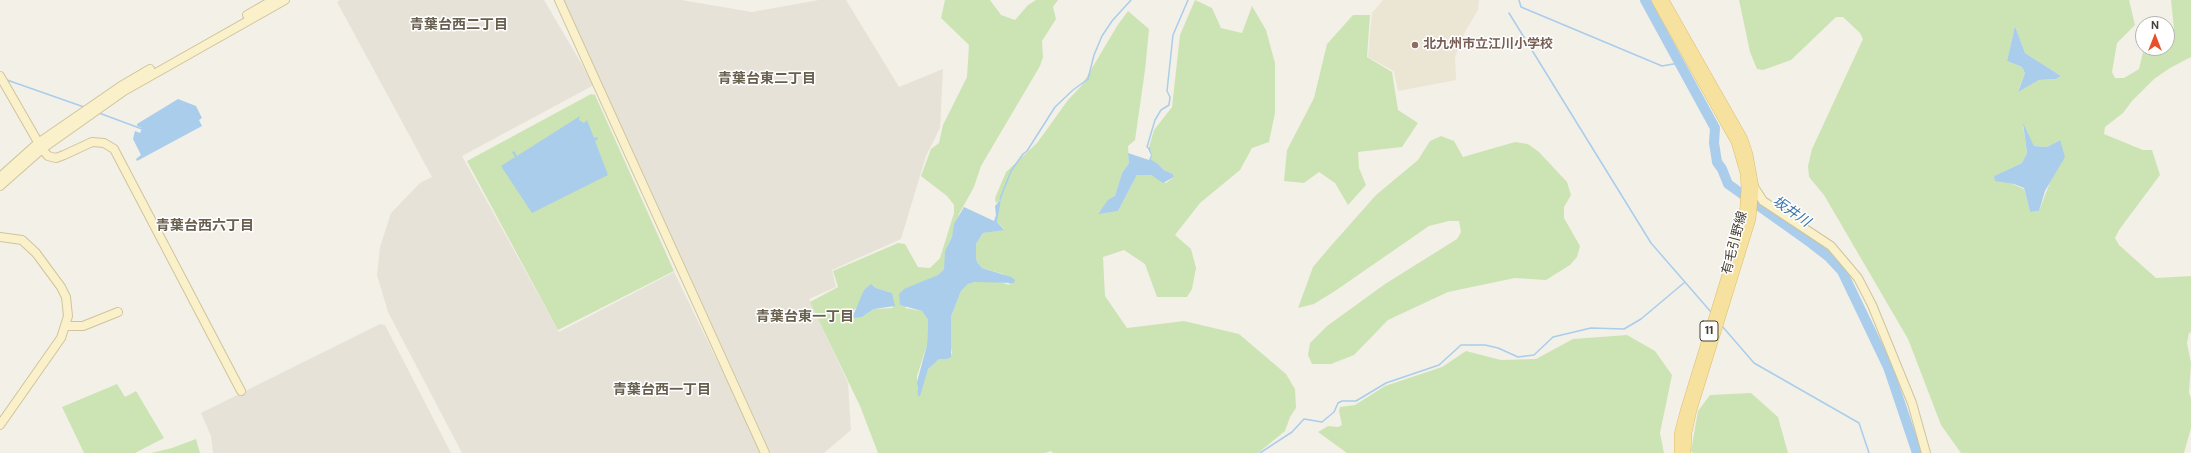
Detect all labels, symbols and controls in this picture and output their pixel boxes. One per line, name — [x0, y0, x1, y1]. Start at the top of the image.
north arrow — [2135, 16, 2175, 56]
district label: 青葉台西二丁目 — [410, 17, 508, 33]
text: N — [2151, 18, 2159, 32]
place label: 北九州市立江川小学校 — [1423, 37, 1553, 53]
marker: 北九州市立江川小学校 — [1410, 40, 1420, 50]
district label: 青葉台東二丁目 — [718, 71, 816, 87]
water label: 坂井川 — [1769, 193, 1813, 231]
street label: 有毛引野線 — [1719, 210, 1751, 276]
district label: 青葉台西六丁目 — [156, 218, 254, 234]
district label: 青葉台東一丁目 — [756, 309, 854, 325]
road number: 11 — [1700, 321, 1718, 341]
district label: 青葉台西一丁目 — [613, 382, 711, 398]

